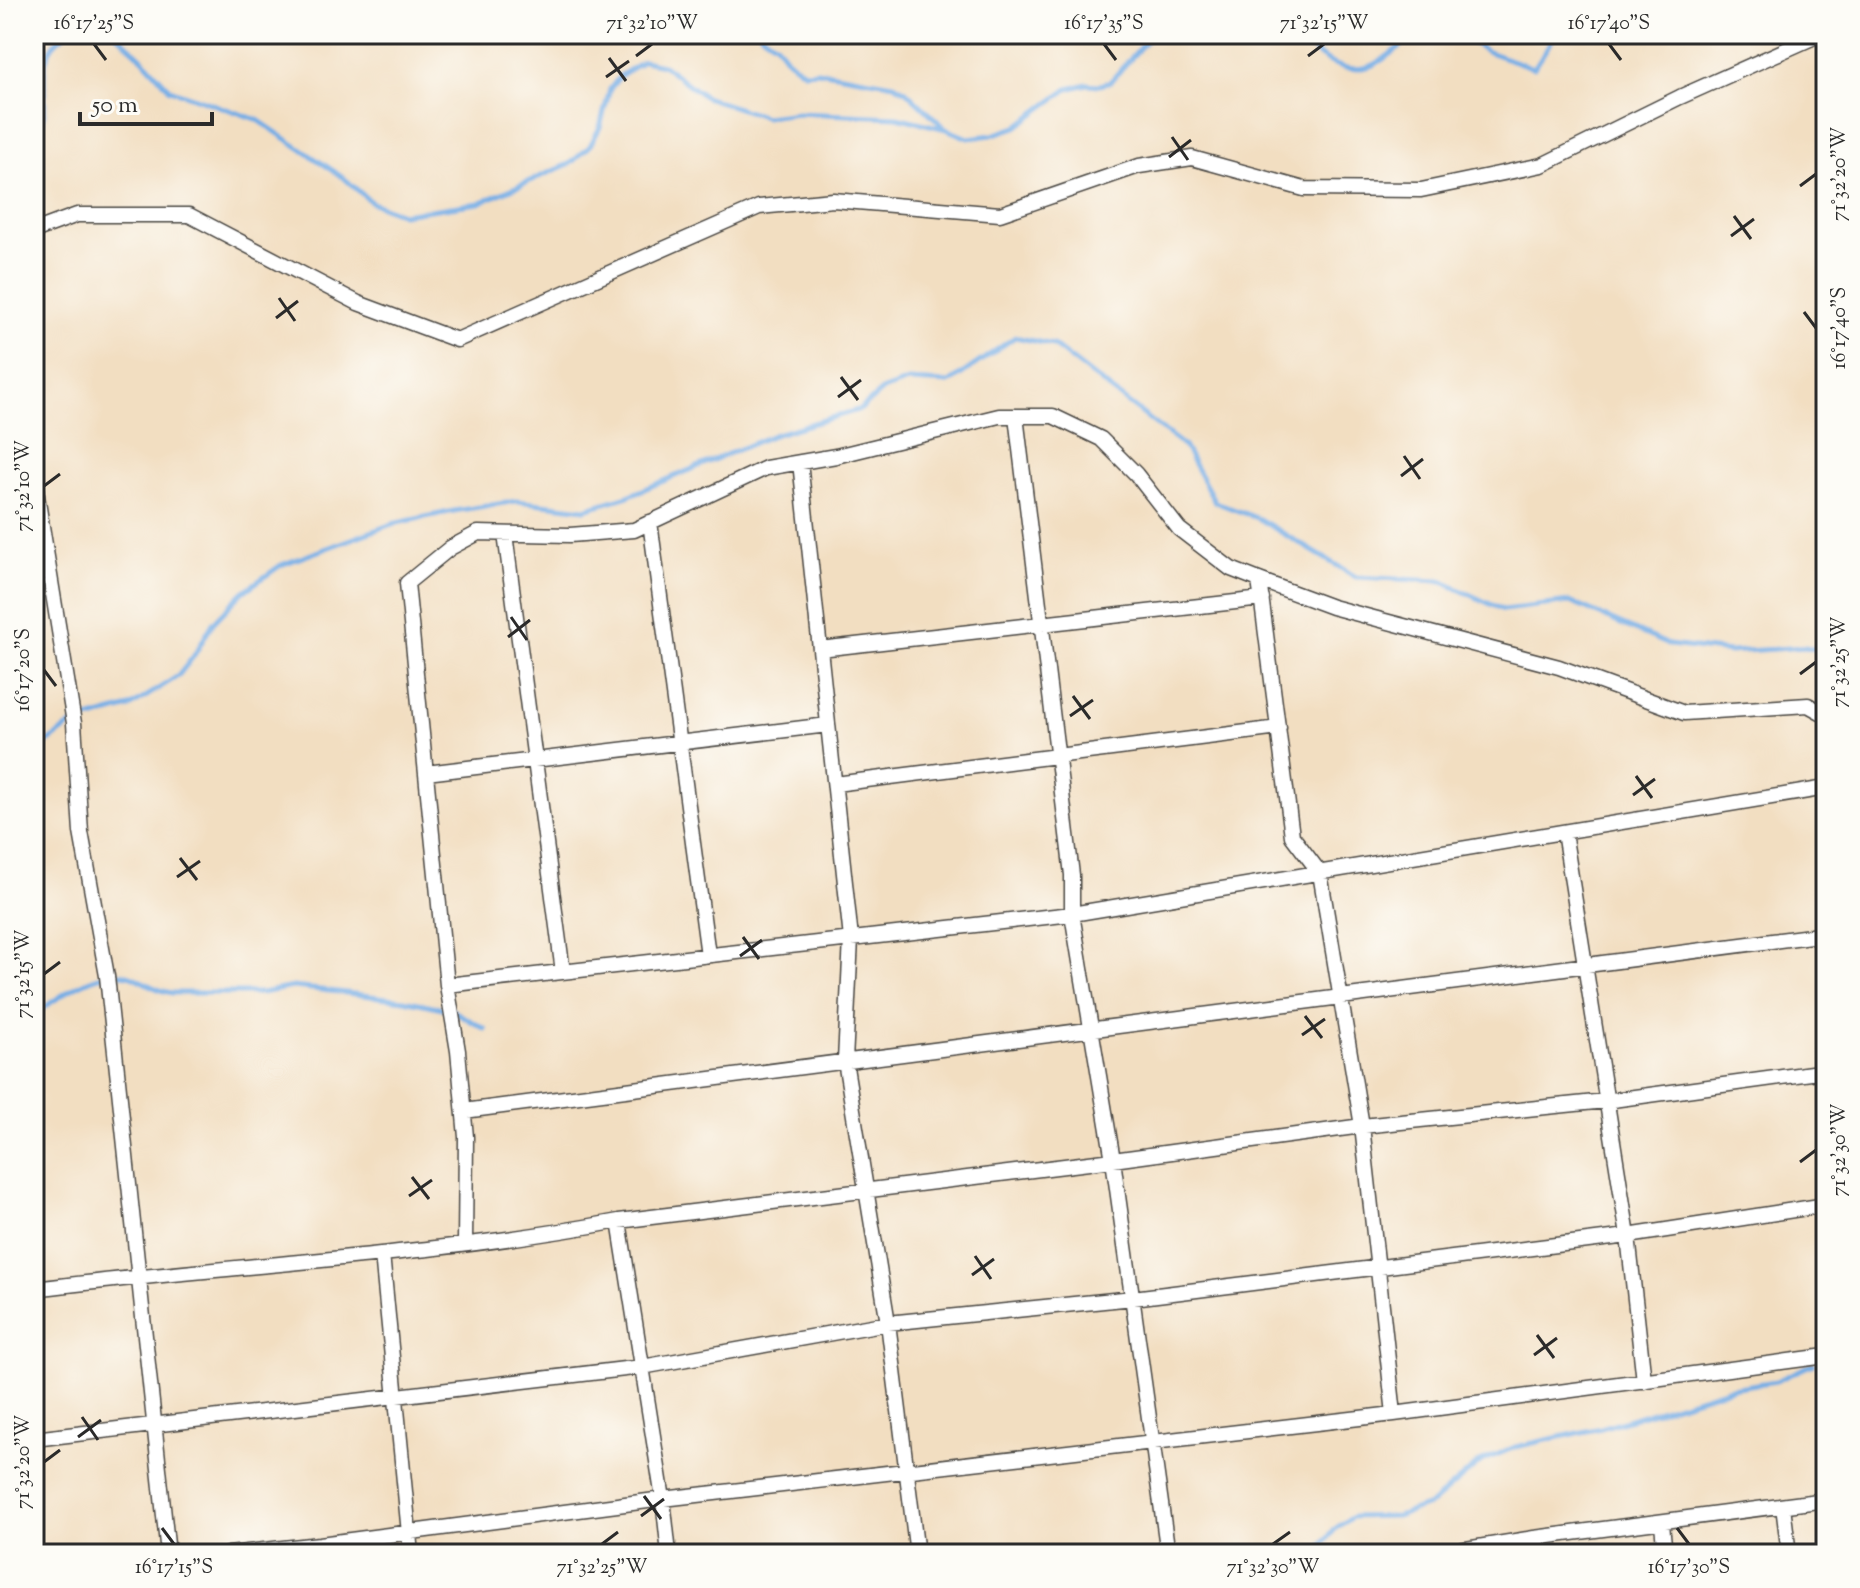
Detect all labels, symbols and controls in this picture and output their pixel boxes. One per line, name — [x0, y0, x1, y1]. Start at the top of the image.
text: 16°17'25"S — [54, 10, 134, 39]
text: 71°32'10"W — [606, 10, 698, 39]
text: 16°17'35"S — [1064, 10, 1144, 39]
text: 71°32'15"W — [1280, 10, 1368, 39]
text: 16°17'40"S — [1568, 10, 1650, 39]
scale bar — [80, 76, 212, 126]
text: 50 m — [90, 89, 138, 123]
text: 71°32'20"W — [1826, 127, 1855, 221]
text: 16°17'40"S — [1826, 287, 1855, 369]
text: 71°32'10"W — [10, 440, 39, 532]
text: 71°32'25"W — [1826, 616, 1855, 708]
text: 16°17'20"S — [10, 628, 39, 712]
text: 71°32'15"W — [10, 930, 39, 1018]
text: 71°32'30"W — [1826, 1104, 1855, 1197]
text: 71°32'20"W — [10, 1415, 39, 1509]
text: 16°17'15"S — [135, 1554, 213, 1583]
text: 71°32'25"W — [556, 1554, 648, 1583]
text: 71°32'30"W — [1227, 1554, 1320, 1583]
text: 16°17'30"S — [1648, 1554, 1730, 1583]

